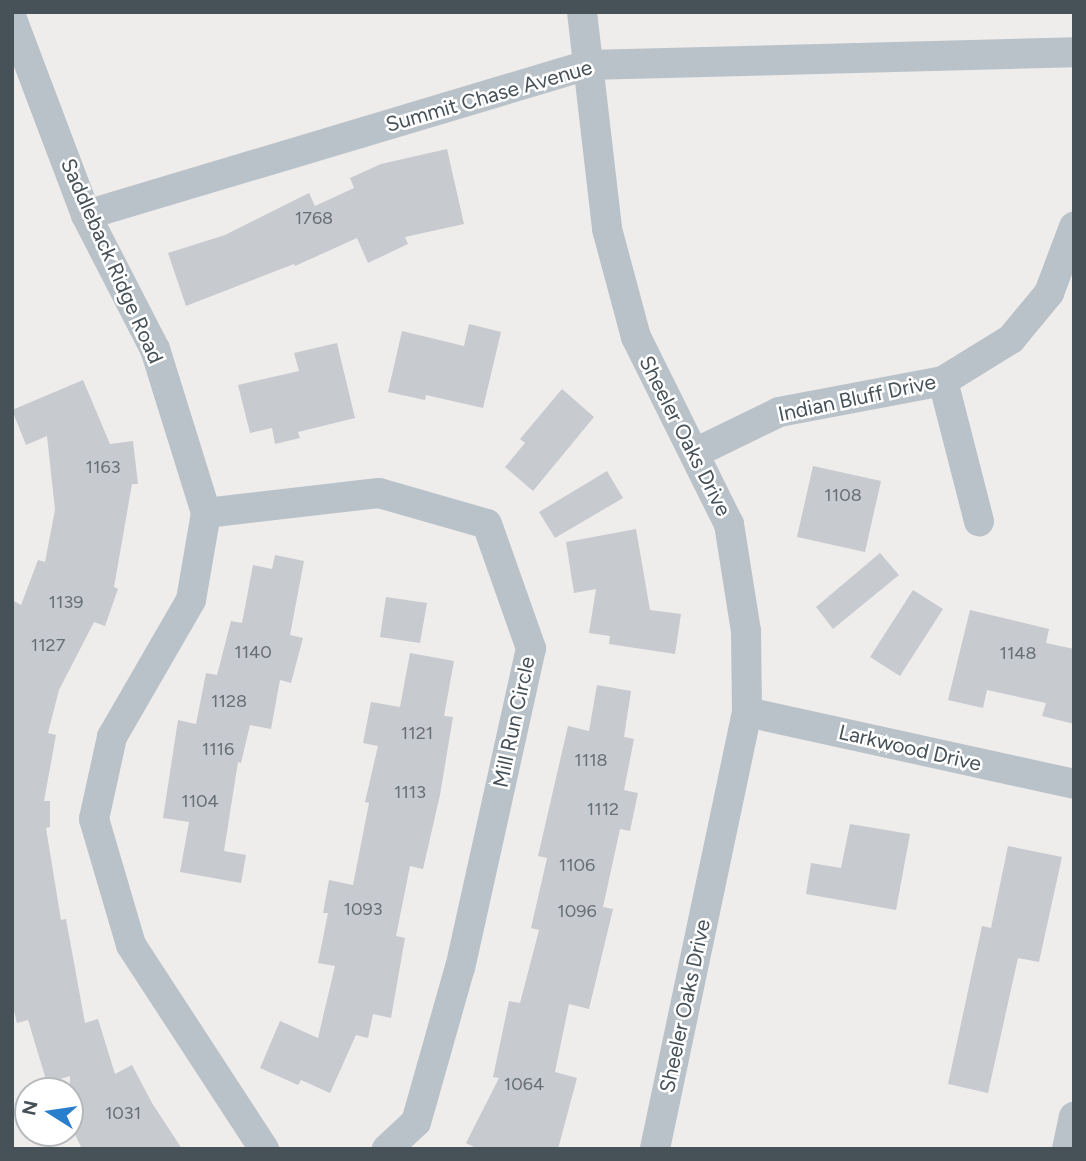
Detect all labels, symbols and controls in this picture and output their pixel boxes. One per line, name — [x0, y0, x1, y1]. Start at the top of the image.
street label: Summit Chase Avenue — [383, 54, 595, 138]
street label: Saddleback Ridge Road — [55, 155, 169, 367]
house number: 1768 — [295, 207, 333, 229]
street label: Sheeler Oaks Drive — [634, 352, 736, 520]
street label: Indian Bluff Drive — [776, 369, 938, 427]
house number: 1163 — [86, 456, 120, 478]
house number: 1108 — [824, 484, 862, 506]
house number: 1139 — [49, 591, 83, 613]
house number: 1127 — [31, 634, 65, 656]
house number: 1140 — [234, 641, 272, 663]
house number: 1148 — [999, 642, 1037, 664]
street label: Mill Run Circle — [488, 654, 540, 790]
house number: 1128 — [211, 690, 247, 712]
street label: Larkwood Drive — [836, 719, 984, 777]
house number: 1121 — [401, 722, 433, 744]
house number: 1116 — [202, 738, 234, 760]
house number: 1118 — [574, 749, 608, 771]
house number: 1113 — [394, 781, 426, 803]
house number: 1104 — [181, 790, 219, 812]
house number: 1112 — [587, 798, 619, 820]
house number: 1106 — [559, 854, 595, 876]
house number: 1093 — [344, 898, 382, 920]
house number: 1096 — [557, 900, 597, 922]
street label: Sheeler Oaks Drive — [654, 917, 716, 1095]
house number: 1064 — [504, 1073, 544, 1095]
north arrow — [14, 1077, 84, 1147]
text: N — [17, 1098, 43, 1118]
house number: 1031 — [105, 1102, 141, 1124]

